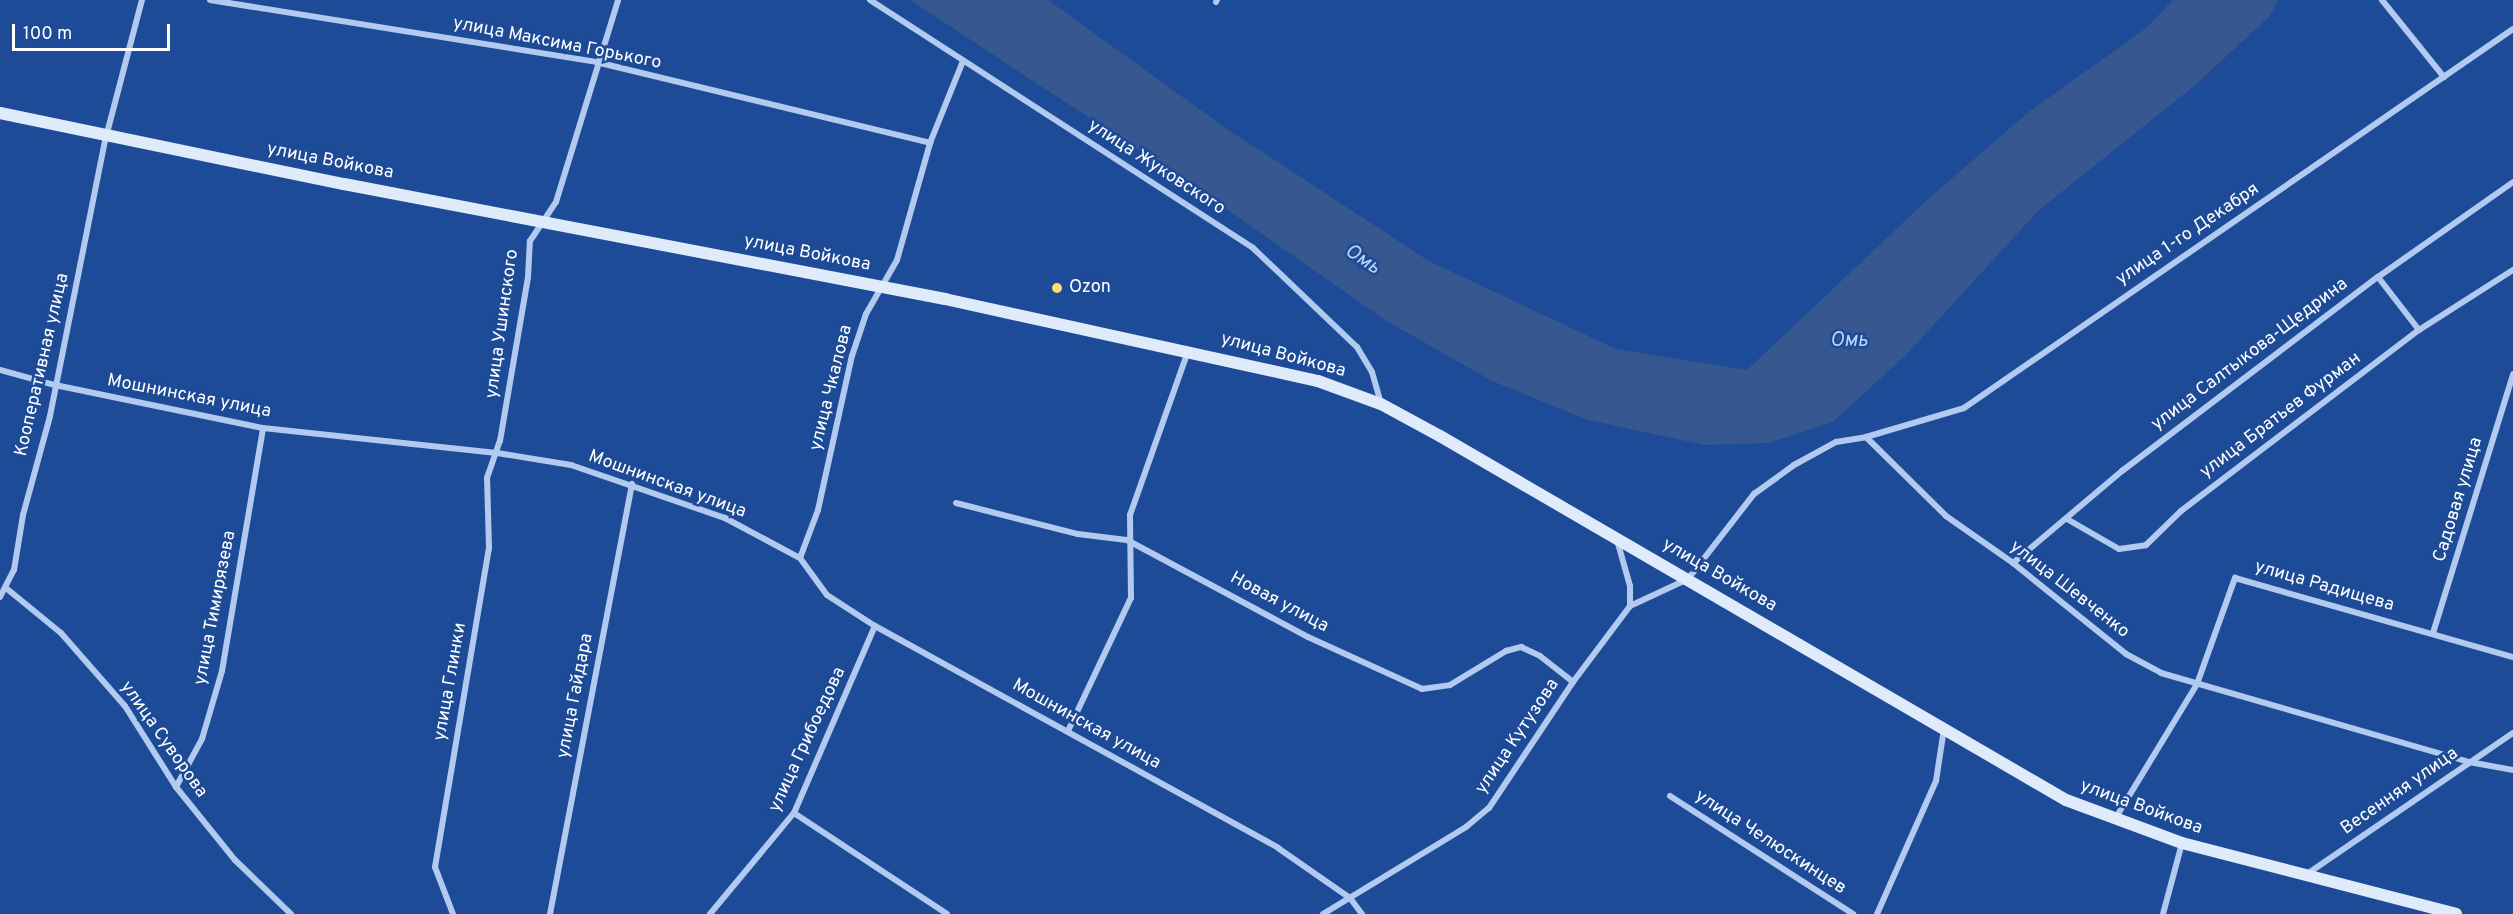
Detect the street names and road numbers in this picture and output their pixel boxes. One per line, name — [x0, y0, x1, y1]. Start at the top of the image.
street label: улица Максима Горького — [451, 13, 663, 75]
street label: улица Жуковского — [1083, 116, 1229, 220]
street label: улица Войкова — [265, 139, 395, 185]
street label: улица 1-го Декабря — [2112, 179, 2264, 291]
street label: улица Войкова — [742, 231, 872, 277]
street label: улица Ушинского — [482, 248, 524, 400]
street label: Кооперативная улица — [11, 271, 75, 459]
street label: улица Салтыкова-Щедрина — [2148, 274, 2352, 436]
street label: улица Чкалова — [806, 323, 858, 453]
street label: улица Войкова — [1218, 329, 1348, 383]
street label: улица Братьев Фурман — [2196, 348, 2366, 484]
street label: Мошнинская улица — [105, 371, 273, 423]
street label: Садовая улица — [2430, 435, 2488, 565]
street label: Мошнинская улица — [585, 446, 749, 524]
street label: улица Тимирязева — [190, 529, 242, 687]
street label: улица Войкова — [1658, 534, 1780, 618]
street label: улица Шевченко — [2005, 537, 2133, 643]
street label: улица Радищева — [2252, 557, 2396, 617]
street label: Новая улица — [1226, 568, 1332, 638]
street label: улица Глинки — [430, 621, 472, 743]
street label: улица Гайдара — [553, 632, 599, 760]
street label: улица Грибоедова — [765, 664, 851, 816]
street label: Мошнинская улица — [1008, 675, 1164, 775]
street label: улица Кутузова — [1471, 675, 1565, 799]
street label: улица Суворова — [115, 678, 211, 802]
street label: Весенняя улица — [2337, 744, 2463, 840]
street label: улица Войкова — [2077, 776, 2205, 840]
street label: улица Челюскинцев — [1690, 786, 1850, 900]

